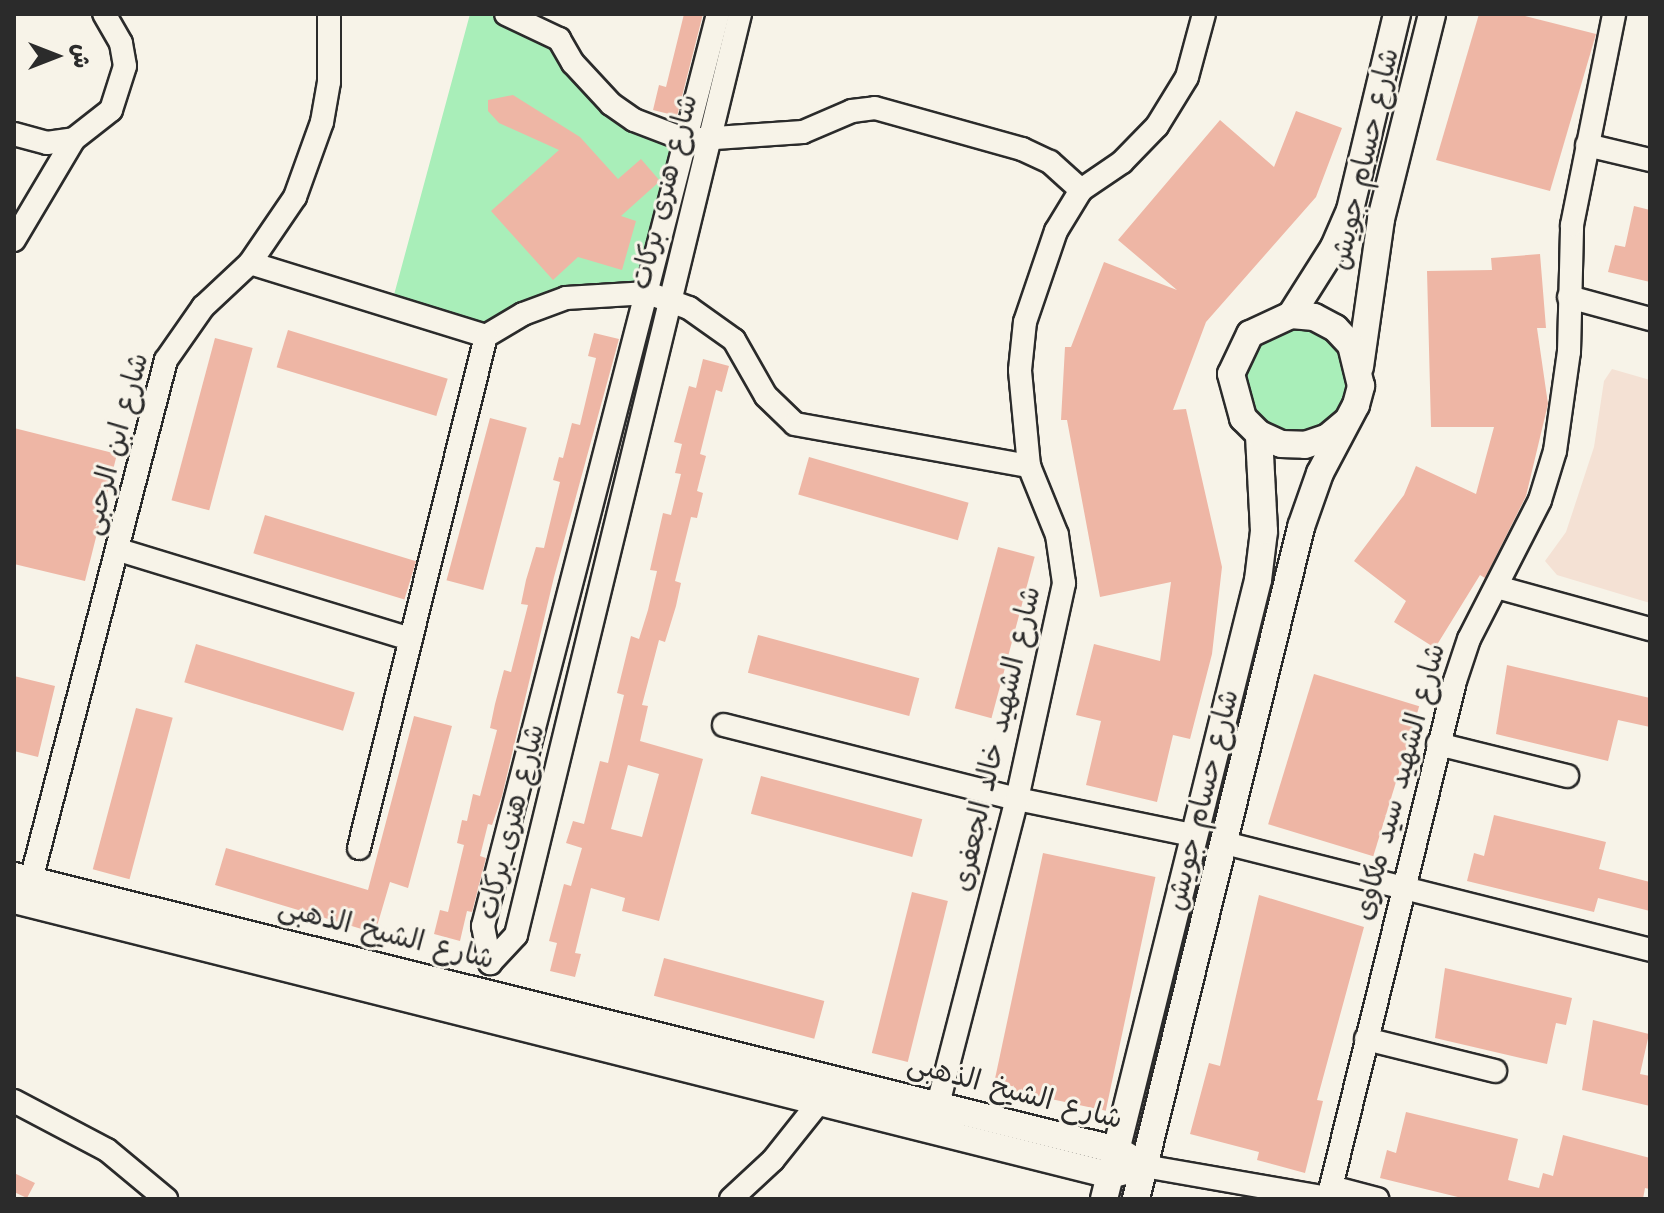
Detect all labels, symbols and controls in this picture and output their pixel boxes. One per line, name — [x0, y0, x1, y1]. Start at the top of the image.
north arrow — [16, 16, 96, 96]
text: ش — [65, 44, 96, 68]
street label: شارع حسام جويش — [1323, 45, 1407, 273]
street label: شارع هنرى بركات — [624, 91, 706, 293]
street label: شارع ابن الرحبى — [76, 349, 156, 539]
street label: شارع الشهيد خالد الجعفرى — [946, 583, 1048, 895]
street label: شارع الشهيد سيد مكاوى — [1347, 640, 1453, 924]
street label: شارع حسام جويش — [1159, 686, 1247, 914]
street label: شارع هنرى بركات — [471, 721, 553, 923]
street label: شارع الشيخ الذهبى — [275, 891, 497, 977]
street label: شارع الشيخ الذهبى — [904, 1047, 1126, 1137]

